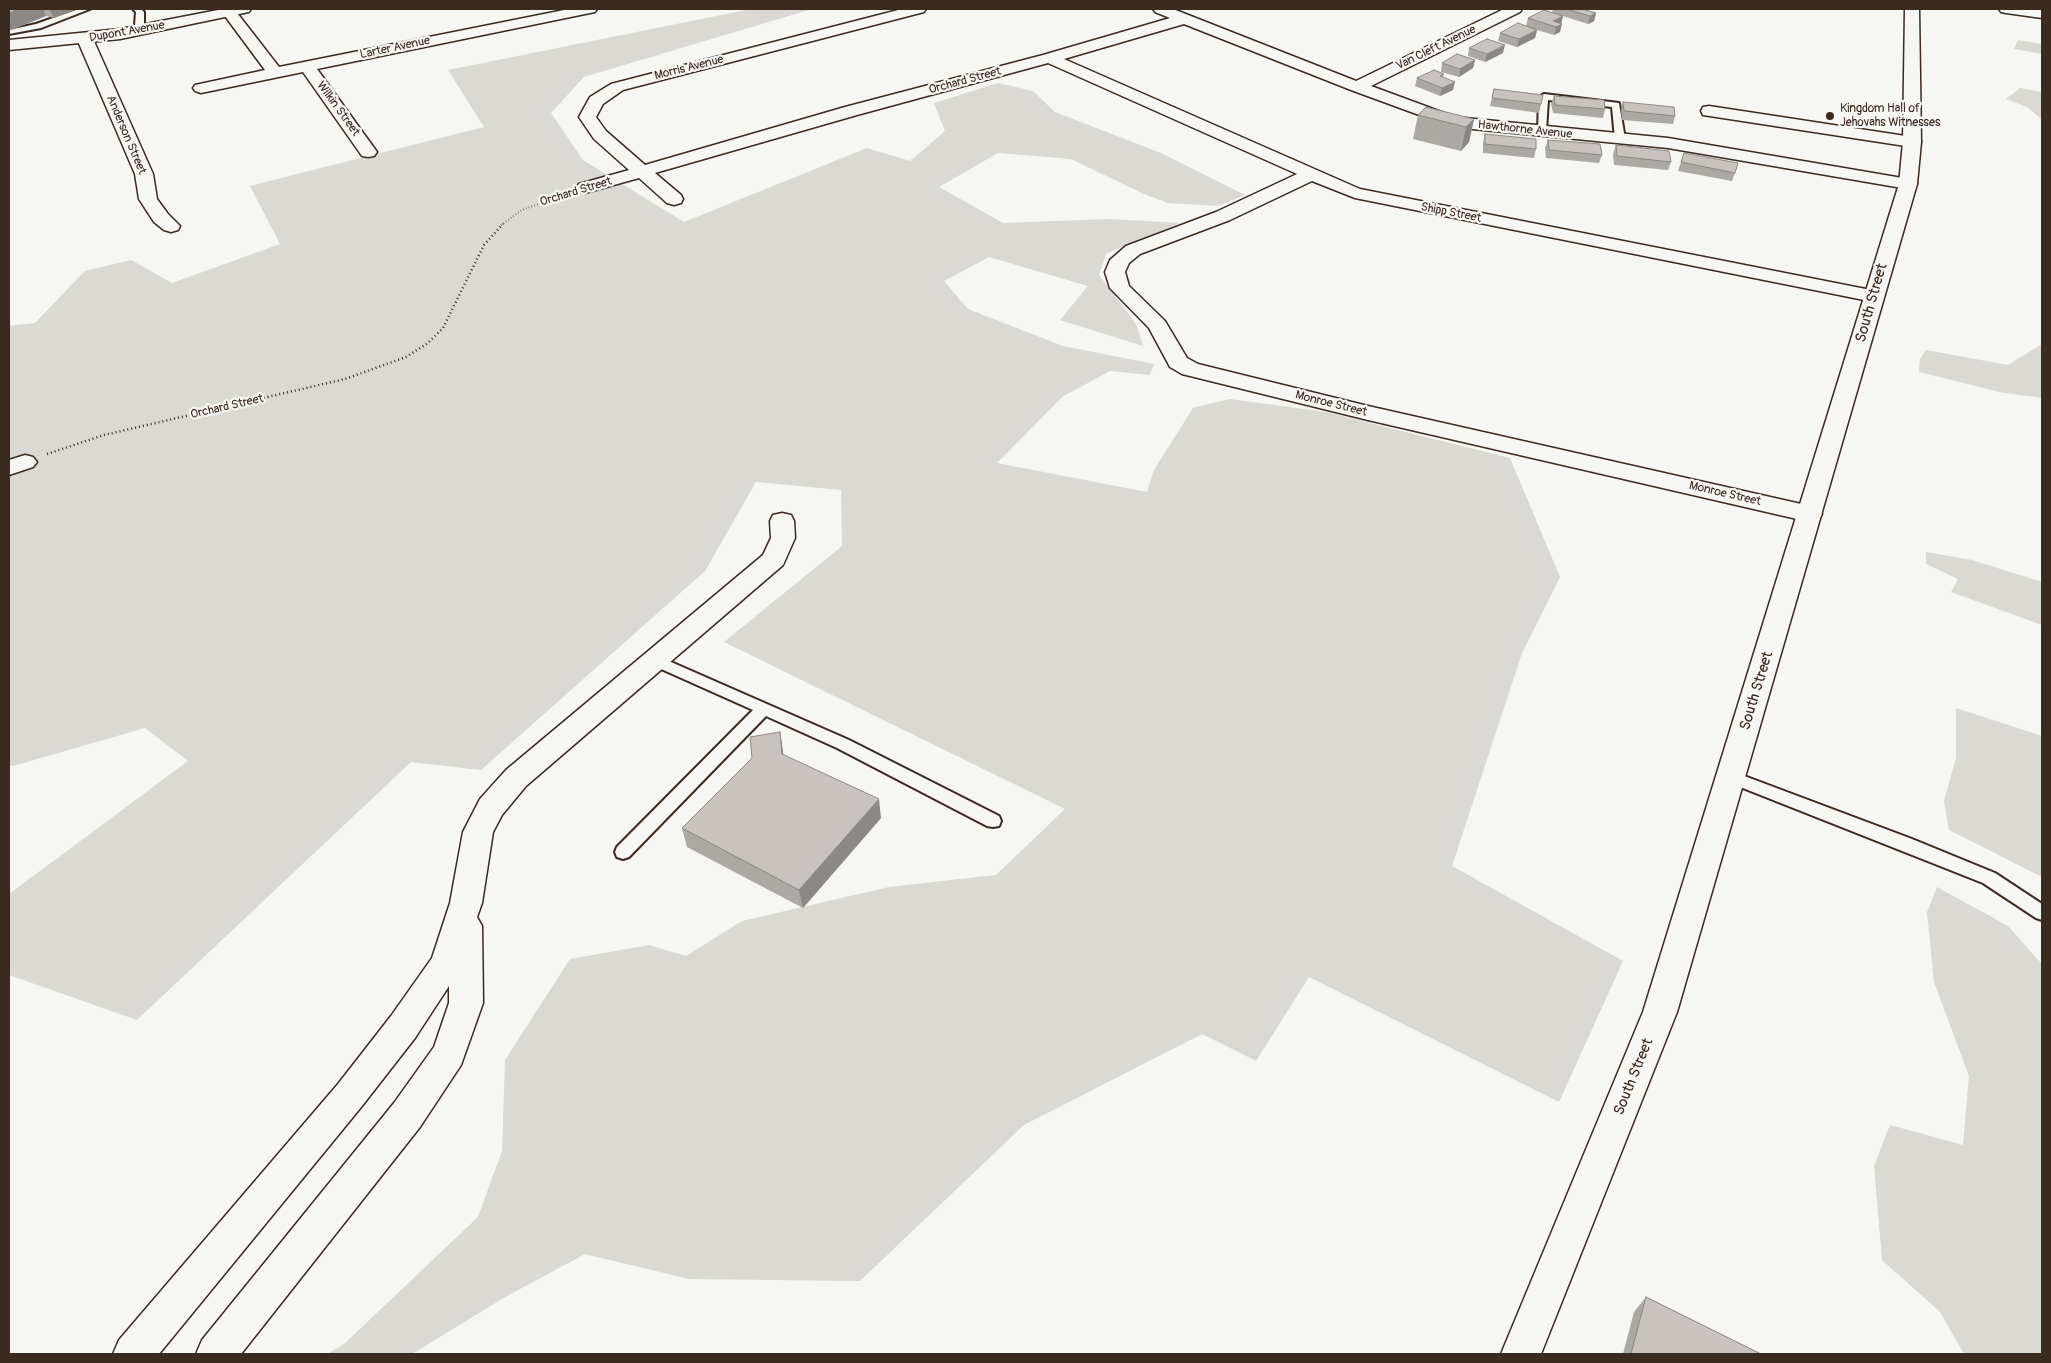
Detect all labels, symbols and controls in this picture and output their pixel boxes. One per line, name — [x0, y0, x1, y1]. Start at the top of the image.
street label: Dupont Avenue — [88, 18, 166, 46]
street label: Van Cleft Avenue — [1394, 22, 1478, 74]
street label: Larter Avenue — [359, 34, 431, 62]
street label: Morris Avenue — [653, 52, 725, 84]
street label: Orchard Street — [927, 64, 1003, 98]
street label: Wilkin Street — [313, 79, 363, 139]
street label: Anderson Street — [103, 93, 149, 177]
place label: Kingdom Hall of Jehovahs Witnesses — [1840, 102, 1940, 130]
marker: Kingdom Hall of Jehovahs Witnesses — [1824, 110, 1836, 122]
street label: Hawthorne Avenue — [1477, 118, 1573, 142]
street label: Orchard Street — [538, 174, 614, 210]
street label: Shipp Street — [1420, 200, 1482, 226]
street label: South Street — [1852, 261, 1892, 345]
street label: Monroe Street — [1294, 388, 1368, 420]
street label: Orchard Street — [189, 392, 265, 422]
street label: Monroe Street — [1688, 479, 1762, 509]
street label: South Street — [1736, 649, 1778, 733]
street label: South Street — [1610, 1036, 1658, 1118]

